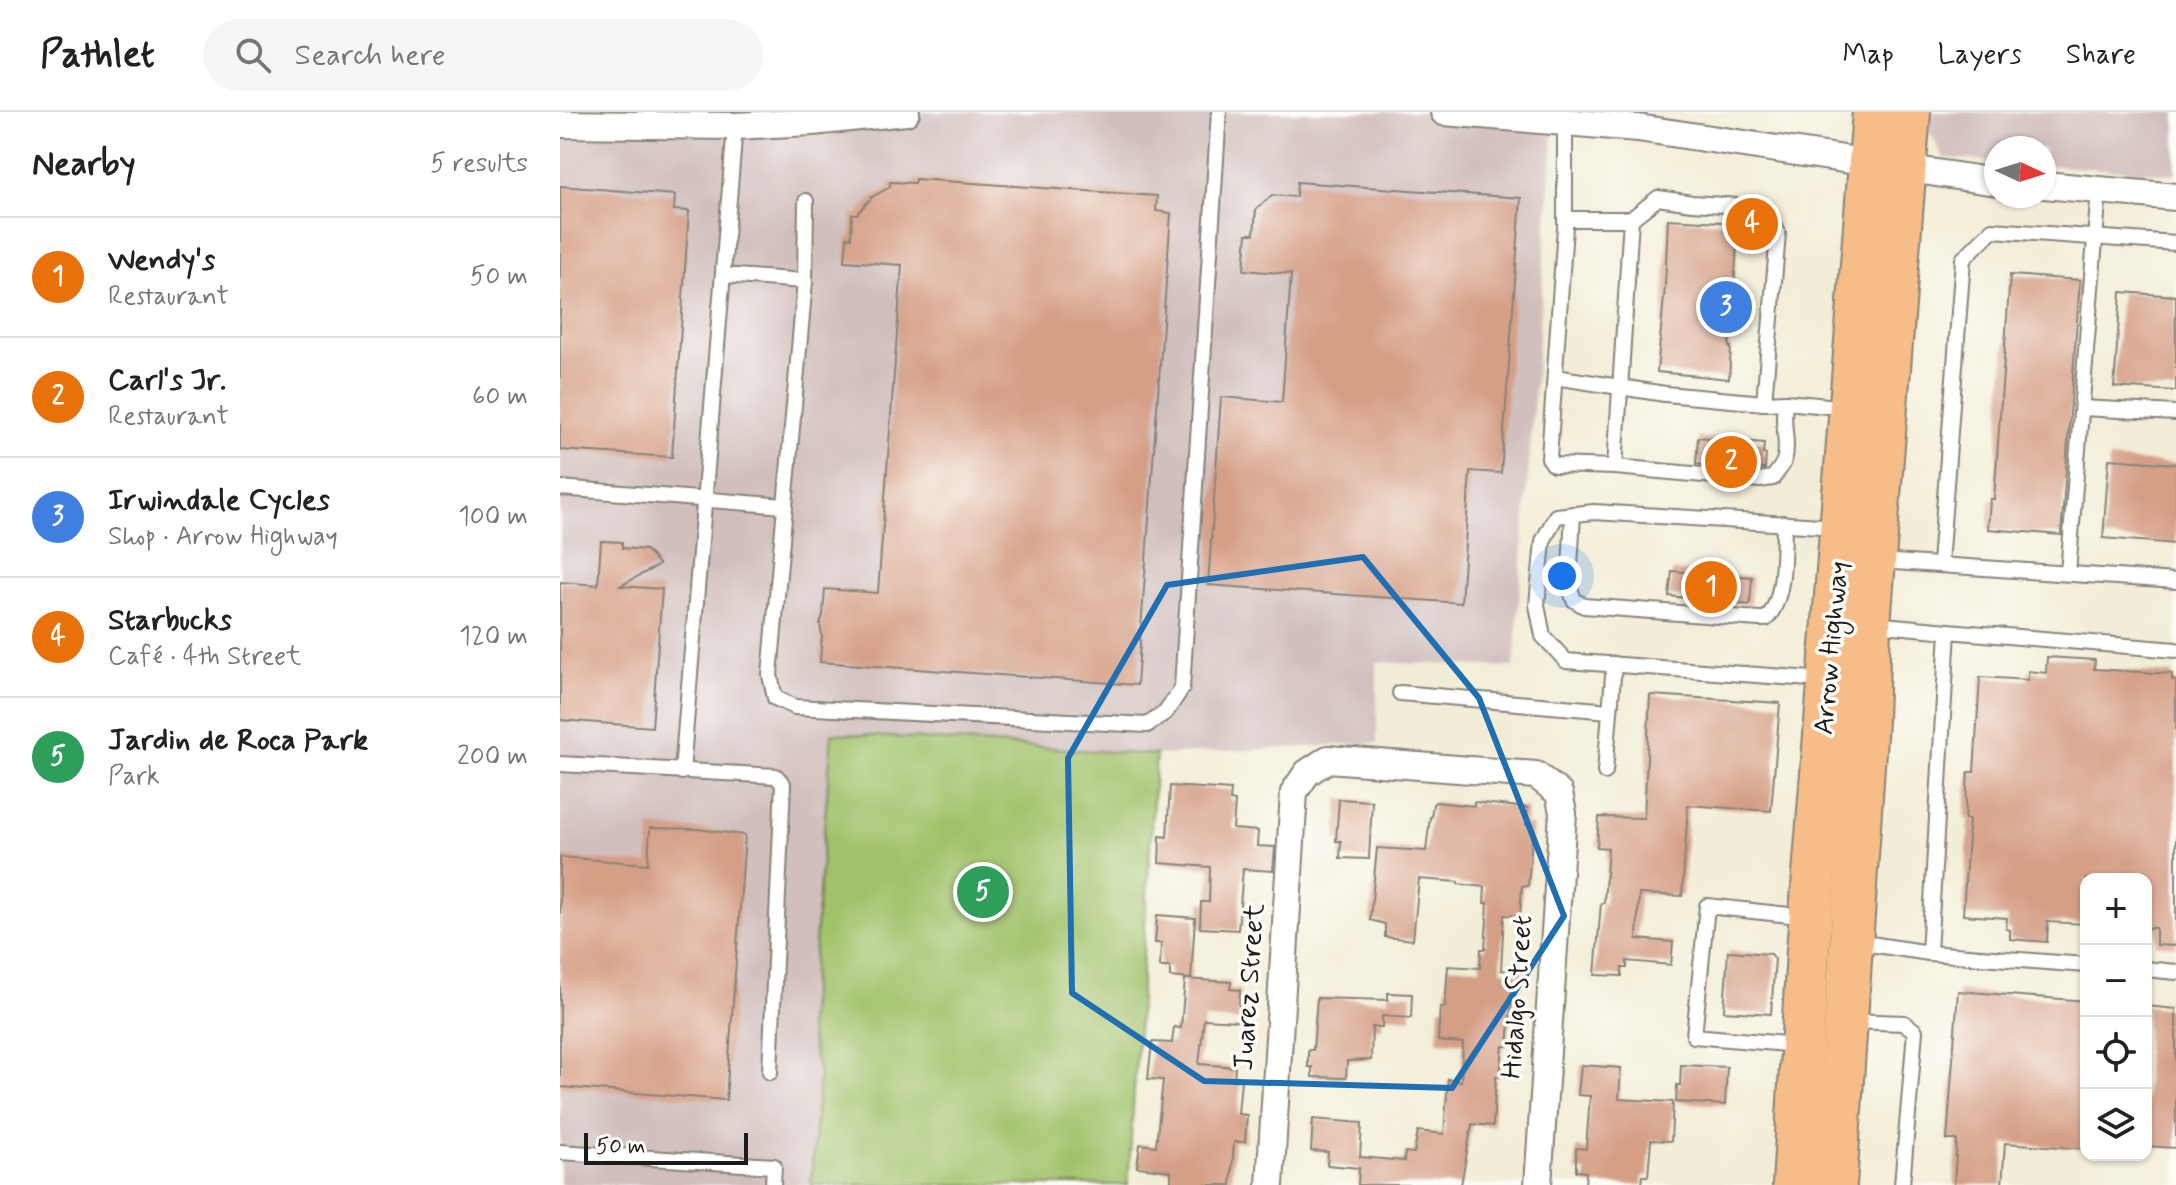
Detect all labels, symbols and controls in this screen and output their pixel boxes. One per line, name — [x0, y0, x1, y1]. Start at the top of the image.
search box — [203, 19, 763, 91]
text: Pathlet — [40, 31, 155, 80]
icon: search — [231, 33, 275, 77]
text: Search here — [295, 36, 446, 75]
text: Map — [1843, 37, 1894, 74]
text: Layers — [1938, 37, 2022, 74]
text: Share — [2066, 37, 2136, 74]
north arrow — [1984, 136, 2056, 208]
text: Nearby — [32, 142, 136, 187]
text: 5 results — [430, 147, 528, 181]
pin: 4 — [1726, 194, 1778, 254]
text: Wendy's — [108, 241, 215, 280]
text: 1 — [52, 260, 64, 294]
text: 50 m — [470, 260, 528, 294]
pin: 3 — [1700, 277, 1752, 337]
text: Restaurant — [108, 280, 229, 314]
text: Carl's Jr. — [108, 361, 226, 400]
text: 2 — [52, 380, 64, 414]
text: 60 m — [472, 380, 528, 414]
text: Restaurant — [108, 400, 229, 434]
pin: 2 — [1705, 432, 1757, 492]
text: Irwindale Cycles — [108, 481, 330, 520]
text: 3 — [52, 500, 64, 534]
text: 100 m — [458, 500, 528, 534]
text: Shop · Arrow Highway — [108, 520, 338, 554]
your location — [1542, 556, 1582, 596]
pin: 1 — [1685, 557, 1737, 617]
street label: Arrow Highway — [1806, 559, 1860, 737]
text: Starbucks — [108, 601, 232, 640]
text: 4 — [50, 620, 66, 654]
text: 120 m — [459, 620, 528, 654]
text: Café · 4th Street — [108, 640, 301, 674]
text: Jardin de Roca Park — [108, 721, 368, 760]
text: 5 — [50, 740, 66, 774]
text: 200 m — [457, 740, 528, 774]
text: Park — [108, 760, 160, 794]
pin: 5 — [957, 862, 1009, 922]
map controls — [2080, 873, 2152, 1161]
button: + — [2080, 873, 2152, 945]
street label: Juarez Street — [1226, 902, 1274, 1072]
street label: Hidalgo Street — [1494, 914, 1542, 1080]
button: − — [2080, 945, 2152, 1017]
button: locate — [2080, 1017, 2152, 1089]
button: layers — [2080, 1089, 2152, 1161]
scale bar — [584, 1129, 748, 1165]
text: 50 m — [596, 1133, 645, 1161]

